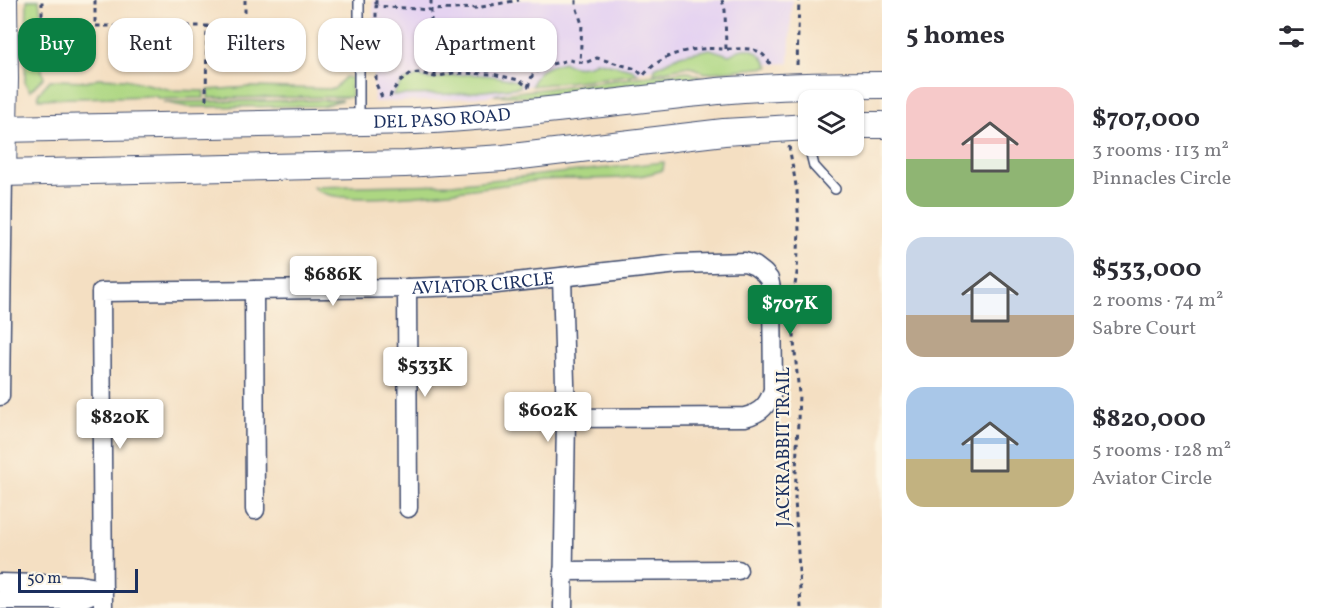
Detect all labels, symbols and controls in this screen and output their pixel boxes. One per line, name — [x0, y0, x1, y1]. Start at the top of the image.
chip: Buy — [18, 18, 96, 72]
chip: Rent — [108, 18, 193, 72]
chip: Filters — [205, 18, 306, 72]
chip: New — [318, 18, 402, 72]
chip: Apartment — [414, 18, 557, 72]
text: 5 homes — [906, 18, 1005, 54]
icon: filters — [1275, 20, 1308, 53]
map controls — [798, 90, 864, 156]
button: layers — [798, 90, 864, 156]
text: $707,000 — [1092, 101, 1200, 137]
street label: DEL PASO ROAD — [373, 103, 512, 136]
icon: home — [954, 111, 1026, 183]
text: 3 rooms · 113 m² — [1092, 137, 1229, 165]
text: Pinnacles Circle — [1092, 165, 1231, 193]
text: $533,000 — [1092, 251, 1202, 287]
pin: $686K — [291, 256, 375, 307]
text: $686K — [304, 261, 362, 289]
icon: home — [954, 261, 1026, 333]
street label: AVIATOR CIRCLE — [411, 267, 556, 302]
pin: $707K — [748, 285, 832, 336]
text: 2 rooms · 74 m² — [1092, 287, 1223, 315]
text: $707K — [762, 290, 818, 318]
text: Sabre Court — [1092, 315, 1196, 343]
pin: $533K — [383, 347, 467, 398]
text: $533K — [397, 352, 453, 380]
street label: JACKRABBIT TRAIL — [772, 367, 797, 527]
pin: $602K — [506, 392, 590, 443]
text: $602K — [518, 397, 578, 425]
pin: $820K — [78, 399, 162, 450]
text: $820,000 — [1092, 401, 1206, 437]
text: $820K — [91, 404, 149, 432]
icon: home — [954, 411, 1026, 483]
text: 5 rooms · 128 m² — [1092, 437, 1231, 465]
text: Aviator Circle — [1092, 465, 1212, 493]
scale bar — [18, 566, 138, 594]
text: 50 m — [27, 568, 61, 590]

